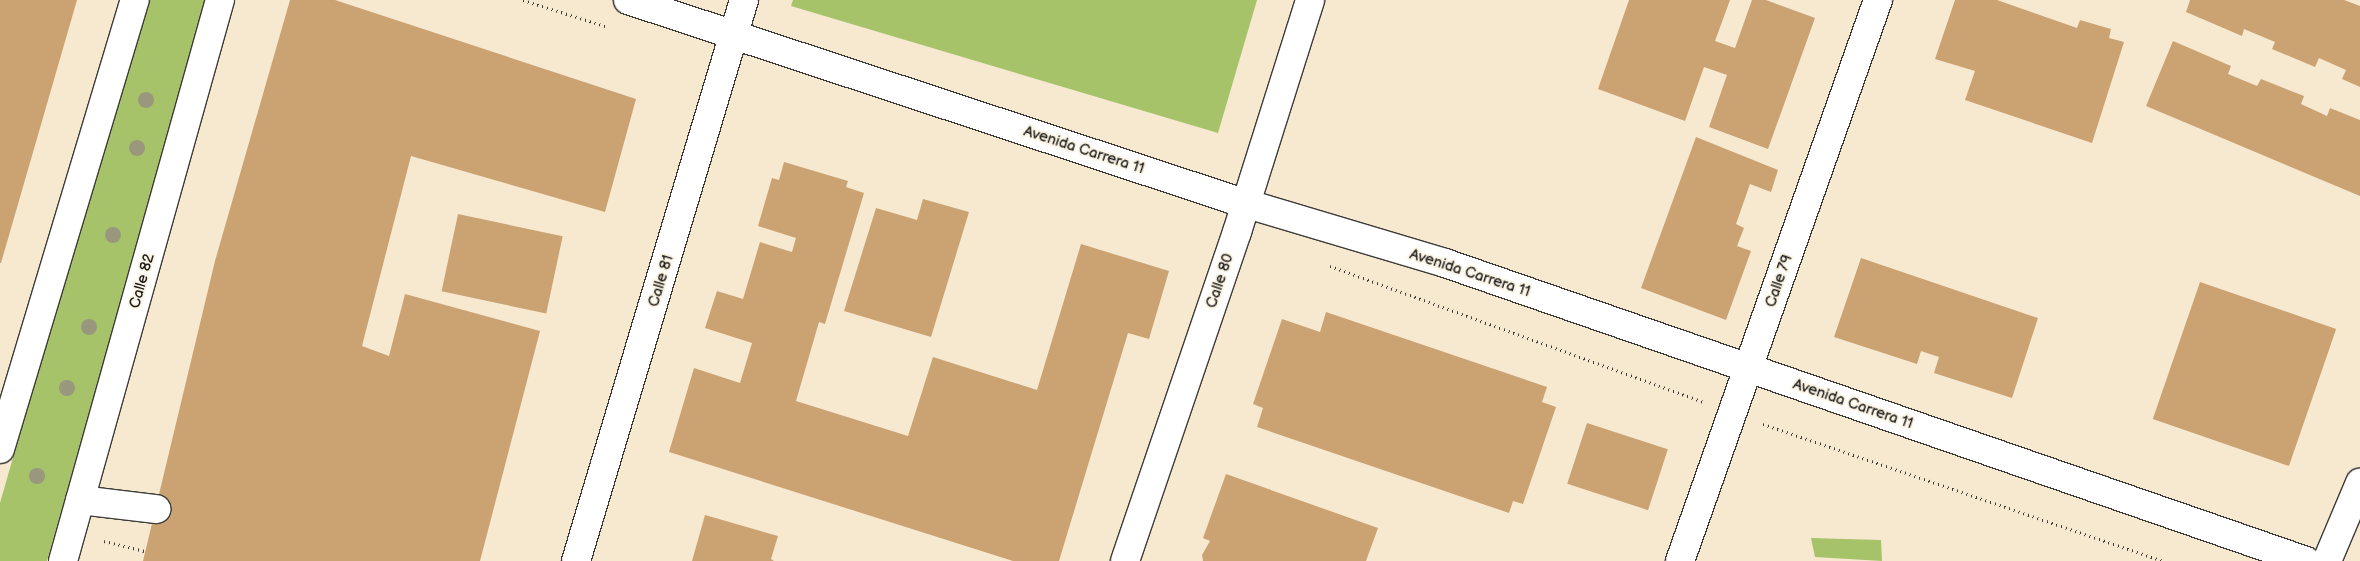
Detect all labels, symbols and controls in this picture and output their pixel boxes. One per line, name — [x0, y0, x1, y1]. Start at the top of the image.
street label: Avenida Carrera 11 — [1021, 122, 1147, 178]
street label: Avenida Carrera 11 — [1407, 245, 1533, 301]
street label: Calle 82 — [126, 251, 158, 311]
street label: Calle 80 — [1202, 251, 1238, 311]
street label: Calle 79 — [1762, 252, 1796, 310]
street label: Calle 81 — [645, 253, 677, 309]
street label: Avenida Carrera 11 — [1791, 375, 1915, 433]

